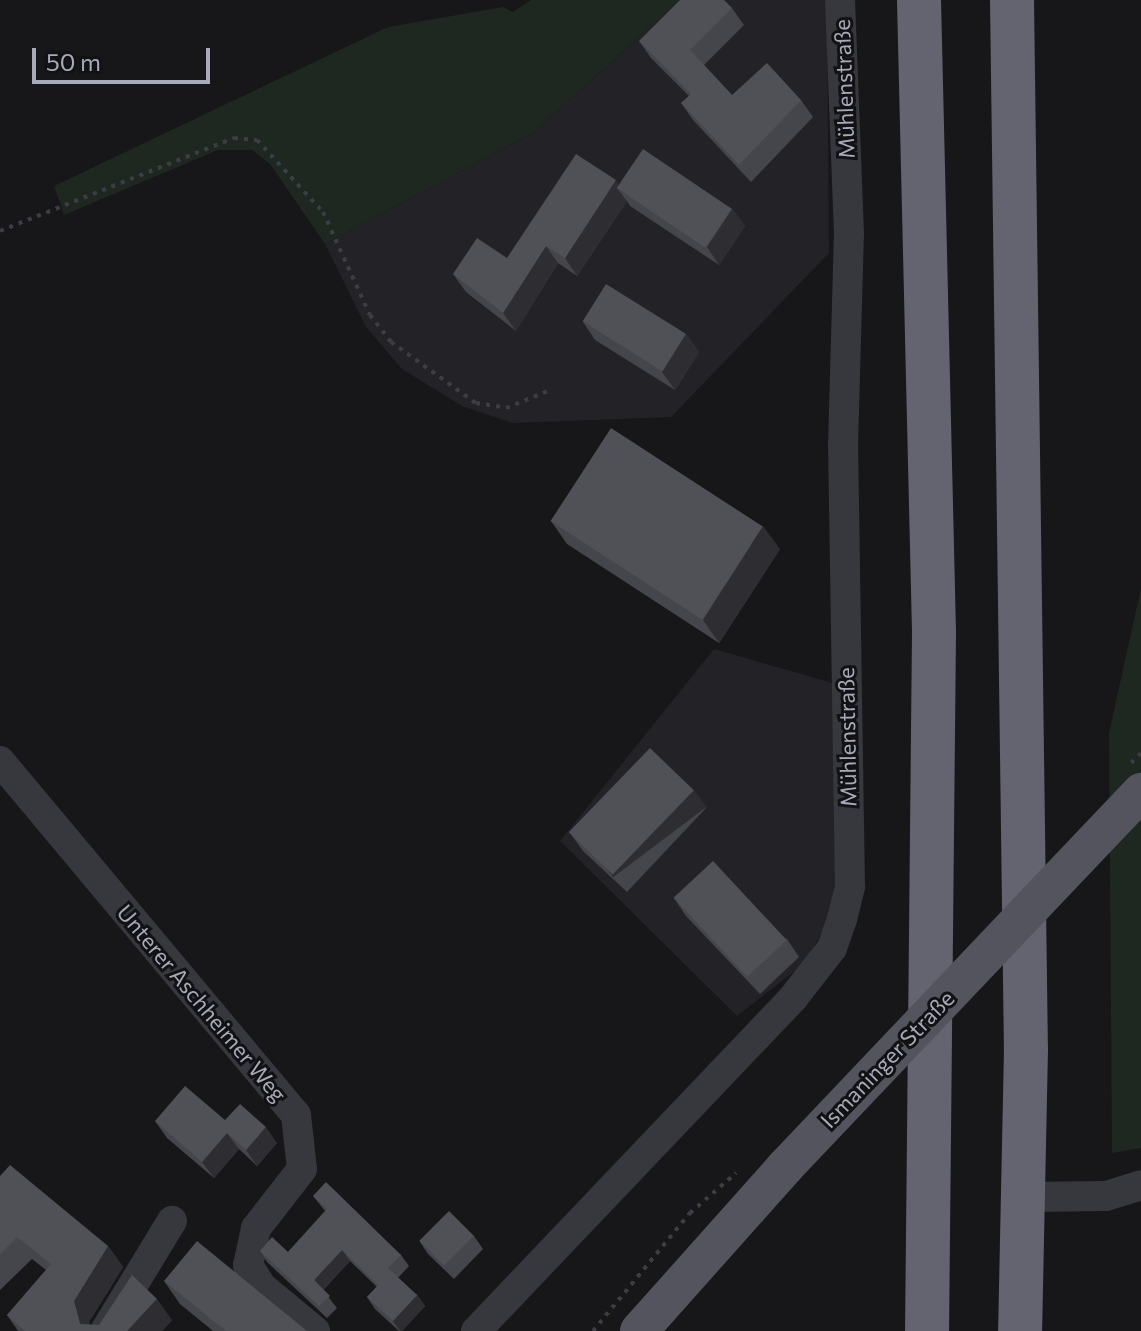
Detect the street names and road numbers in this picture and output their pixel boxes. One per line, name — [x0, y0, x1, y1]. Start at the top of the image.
street label: Mühlenstraße — [828, 19, 860, 159]
street label: Mühlenstraße — [833, 667, 861, 807]
street label: Unterer Aschheimer Weg — [112, 899, 292, 1107]
street label: Ismaninger Straße — [815, 985, 959, 1133]

